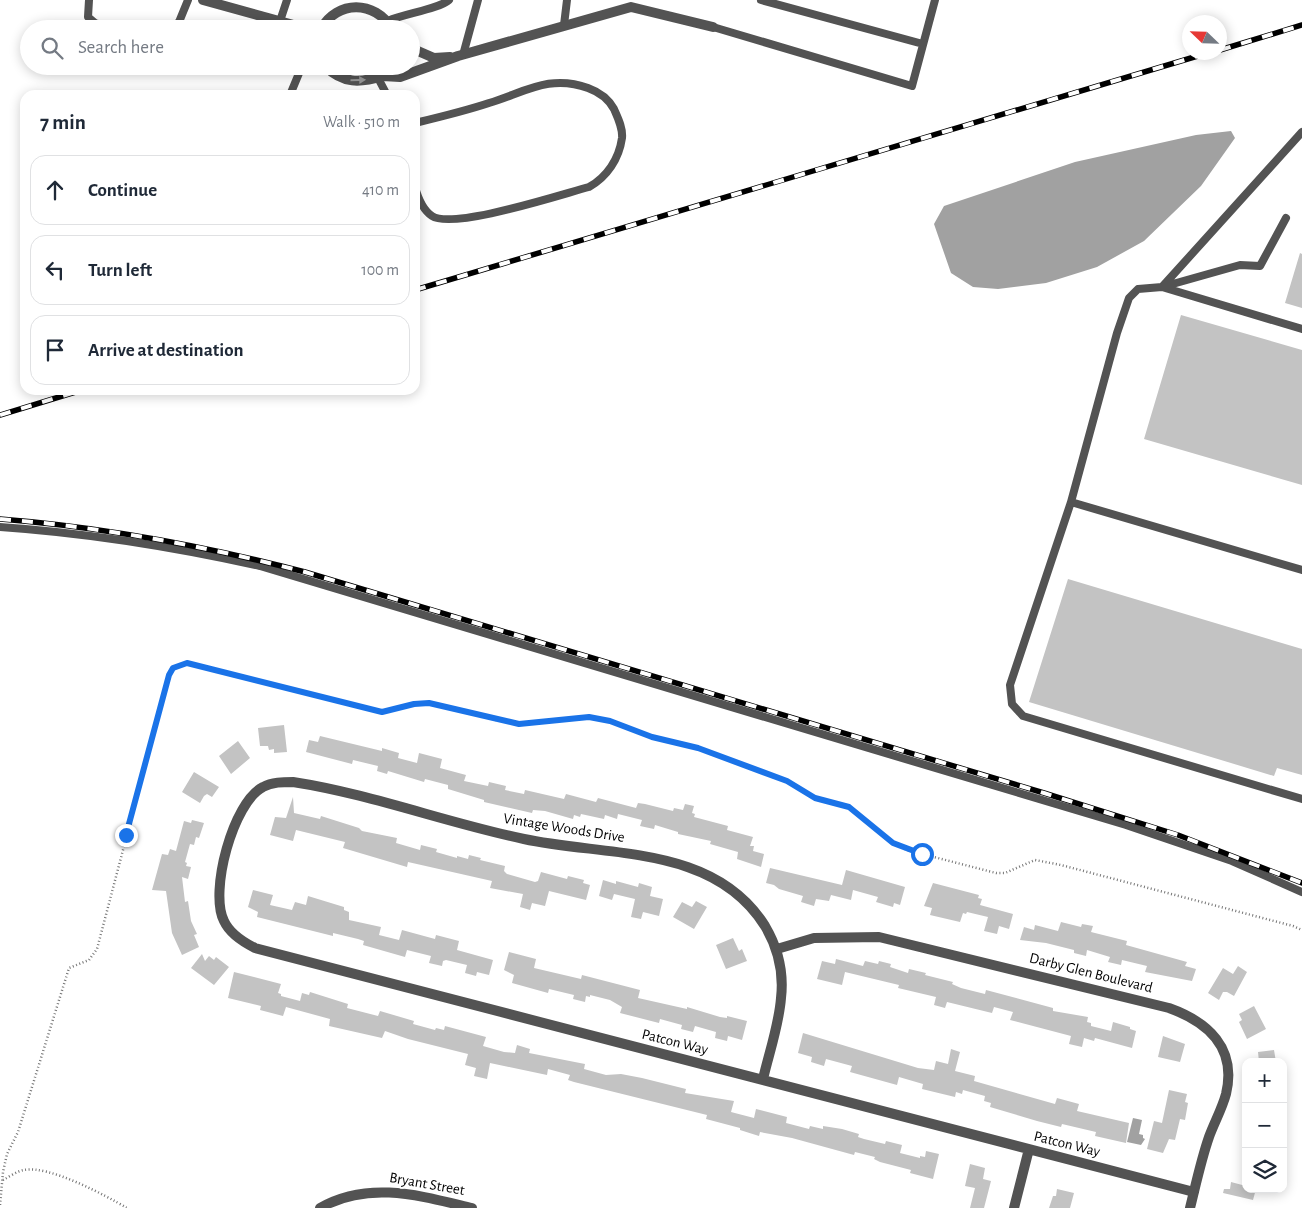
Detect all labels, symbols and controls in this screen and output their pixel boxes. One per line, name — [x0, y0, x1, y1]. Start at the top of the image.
north arrow — [1182, 15, 1227, 60]
search box — [20, 20, 420, 75]
icon: search — [38, 34, 66, 62]
text: Search here — [78, 38, 164, 57]
one-way arrow — [350, 76, 366, 84]
text: 7 min — [40, 112, 86, 133]
text: Walk · 510 m — [323, 114, 400, 130]
icon: ahead — [41, 176, 69, 204]
text: Continue — [88, 181, 157, 200]
text: 410 m — [362, 182, 399, 198]
icon: left — [41, 256, 69, 284]
text: Turn left — [88, 261, 152, 280]
text: 100 m — [361, 262, 399, 278]
icon: arrive — [41, 336, 69, 364]
text: Arrive at destination — [88, 341, 244, 360]
street label: Vintage Woods Drive — [502, 811, 626, 845]
route end — [115, 824, 138, 847]
route start — [911, 843, 934, 866]
street label: Darby Glen Boulevard — [1028, 950, 1154, 996]
street label: Patcon Way — [640, 1027, 710, 1058]
map controls — [1242, 1058, 1287, 1193]
button: + — [1242, 1058, 1287, 1103]
button: − — [1242, 1103, 1287, 1148]
street label: Patcon Way — [1032, 1129, 1102, 1160]
button: layers — [1242, 1148, 1287, 1193]
street label: Bryant Street — [388, 1170, 466, 1198]

